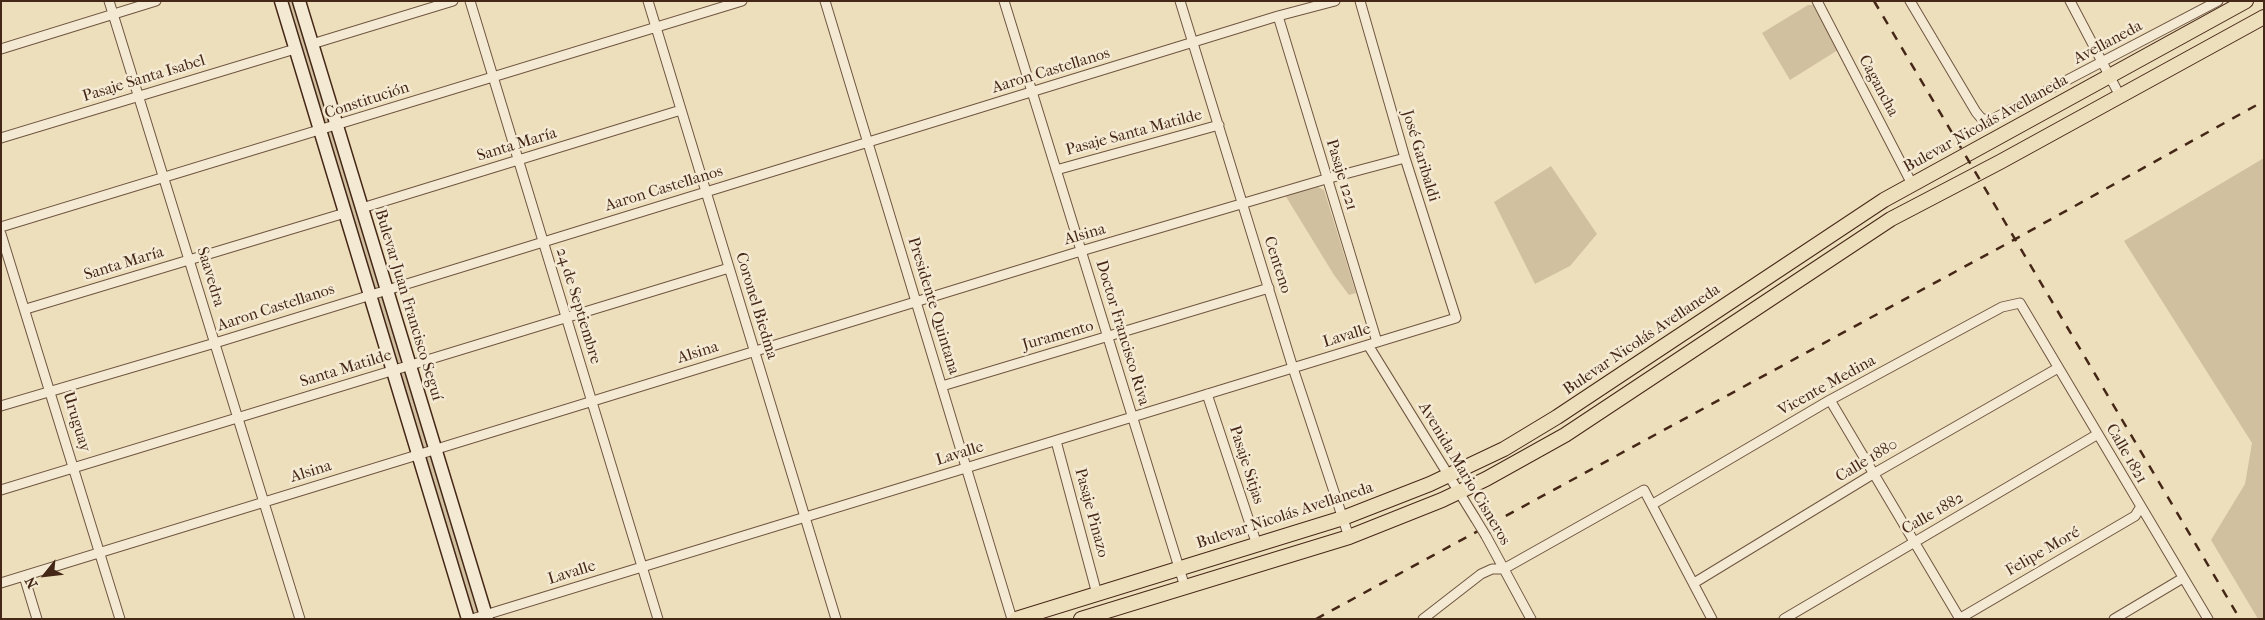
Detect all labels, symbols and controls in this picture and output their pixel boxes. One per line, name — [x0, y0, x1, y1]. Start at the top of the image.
street label: Avellaneda — [2070, 17, 2146, 69]
street label: Aaron Castellanos — [990, 44, 1112, 98]
street label: Pasaje Santa Isabel — [80, 51, 208, 107]
street label: Cagancha — [1854, 52, 1902, 120]
street label: Bulevar Nicolás Avellaneda — [1901, 71, 2071, 177]
street label: Constitución — [322, 78, 412, 124]
street label: Pasaje Santa Matilde — [1064, 106, 1204, 160]
street label: José Garibaldi — [1397, 108, 1443, 204]
street label: Santa María — [475, 124, 559, 166]
street label: Pasaje 1221 — [1321, 137, 1361, 213]
street label: Aaron Castellanos — [603, 162, 725, 216]
street label: Bulevar Juan Francisco Seguí — [370, 207, 446, 403]
street label: Alsina — [1062, 220, 1108, 250]
street label: Centeno — [1259, 234, 1295, 296]
street label: Presidente Quintana — [903, 235, 963, 377]
street label: Santa María — [82, 243, 166, 285]
street label: Saavedra — [192, 245, 228, 309]
street label: 24 de Septiembre — [551, 246, 605, 366]
street label: Coronel Biedma — [731, 250, 781, 362]
street label: Doctor Francisco Riva — [1091, 258, 1153, 408]
street label: Aaron Castellanos — [215, 280, 337, 336]
street label: Bulevar Nicolás Avellaneda — [1560, 280, 1724, 400]
street label: Juramento — [1020, 317, 1096, 355]
street label: Lavalle — [1321, 320, 1373, 352]
street label: Alsina — [675, 338, 721, 368]
street label: Santa Matilde — [298, 346, 394, 392]
street label: Vicente Medina — [1775, 351, 1879, 421]
street label: Uruguay — [58, 390, 94, 454]
street label: Avenida Mario Cisneros — [1414, 399, 1514, 549]
street label: Calle 1821 — [2101, 421, 2151, 487]
street label: Pasaje Sitjas — [1224, 423, 1268, 507]
street label: Calle 1880 — [1833, 435, 1901, 487]
street label: Lavalle — [934, 438, 986, 470]
street label: Alsina — [288, 457, 334, 487]
street label: Pasaje Pinazo — [1070, 466, 1112, 560]
street label: Bulevar Nicolás Avellaneda — [1194, 478, 1376, 554]
street label: Calle 1882 — [1899, 489, 1967, 539]
street label: Felipe Moré — [2002, 523, 2084, 581]
north arrow — [20, 550, 70, 600]
street label: Lavalle — [546, 557, 598, 589]
text: N — [21, 574, 41, 591]

